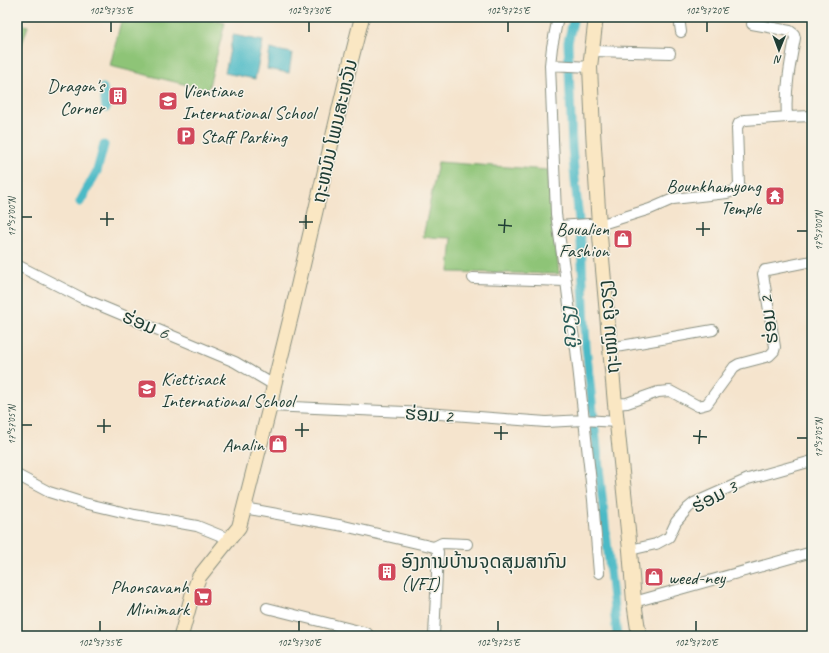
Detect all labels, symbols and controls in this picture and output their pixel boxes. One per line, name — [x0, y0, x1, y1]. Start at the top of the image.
text: 102°37'35"E — [89, 4, 134, 17]
text: 102°37'30"E — [287, 4, 332, 17]
text: 102°37'25"E — [486, 4, 531, 17]
text: 102°37'20"E — [685, 4, 730, 17]
north arrow — [759, 30, 799, 70]
text: N — [773, 53, 782, 67]
street label: ຖະຫນົນ ໂພນສະຫວັນ — [307, 57, 363, 206]
place label: Dragon's Corner — [47, 74, 107, 120]
place label: Vientiane International School — [182, 79, 319, 125]
building icon: Dragon's Corner — [107, 85, 129, 107]
school or university icon: Vientiane International School — [157, 90, 179, 112]
parking icon: Staff Parking — [175, 125, 197, 147]
place label: Staff Parking — [200, 125, 288, 149]
place label: Bounkhamyong Temple — [666, 174, 763, 220]
temple icon: Bounkhamyong Temple — [764, 185, 786, 207]
text: 17°57'00"N — [5, 195, 18, 237]
text: 17°57'00"N — [812, 209, 825, 251]
place label: Boualien Fashion — [556, 217, 610, 263]
shop icon: Boualien Fashion — [612, 228, 634, 250]
street label: ຖະໜົນ ຄູວຽງ — [593, 279, 625, 375]
street label: ຮ່ອມ 2 — [754, 293, 784, 345]
street label: ຮ່ອມ 6 — [119, 304, 174, 346]
water label: ຄູວຽງ — [555, 304, 582, 350]
place label: Kiettisack International School — [161, 367, 298, 413]
school or university icon: Kiettisack International School — [136, 378, 158, 400]
street label: ຮ່ອມ 2 — [404, 401, 455, 429]
text: 17°57'05"N — [5, 403, 18, 445]
text: 17°57'05"N — [812, 416, 825, 458]
place label: Analin — [222, 433, 265, 457]
shop icon: Analin — [267, 433, 289, 455]
street label: ຮ່ອມ 3 — [688, 474, 743, 519]
place label: ອົງການບ້ານຈຸດສຸມສາກົນ (VFI) — [401, 550, 567, 596]
building icon: ອົງການບ້ານຈຸດສຸມສາກົນ (VFI) — [376, 561, 398, 583]
shop icon: weed-ney — [643, 566, 665, 588]
place label: weed-ney — [668, 566, 727, 590]
place label: Phonsavanh Minimark — [111, 575, 191, 621]
supermarket icon: Phonsavanh Minimark — [192, 586, 214, 608]
text: 102°37'35"E — [78, 636, 123, 649]
text: 102°37'30"E — [277, 636, 322, 649]
text: 102°37'25"E — [476, 636, 521, 649]
text: 102°37'20"E — [674, 636, 719, 649]

